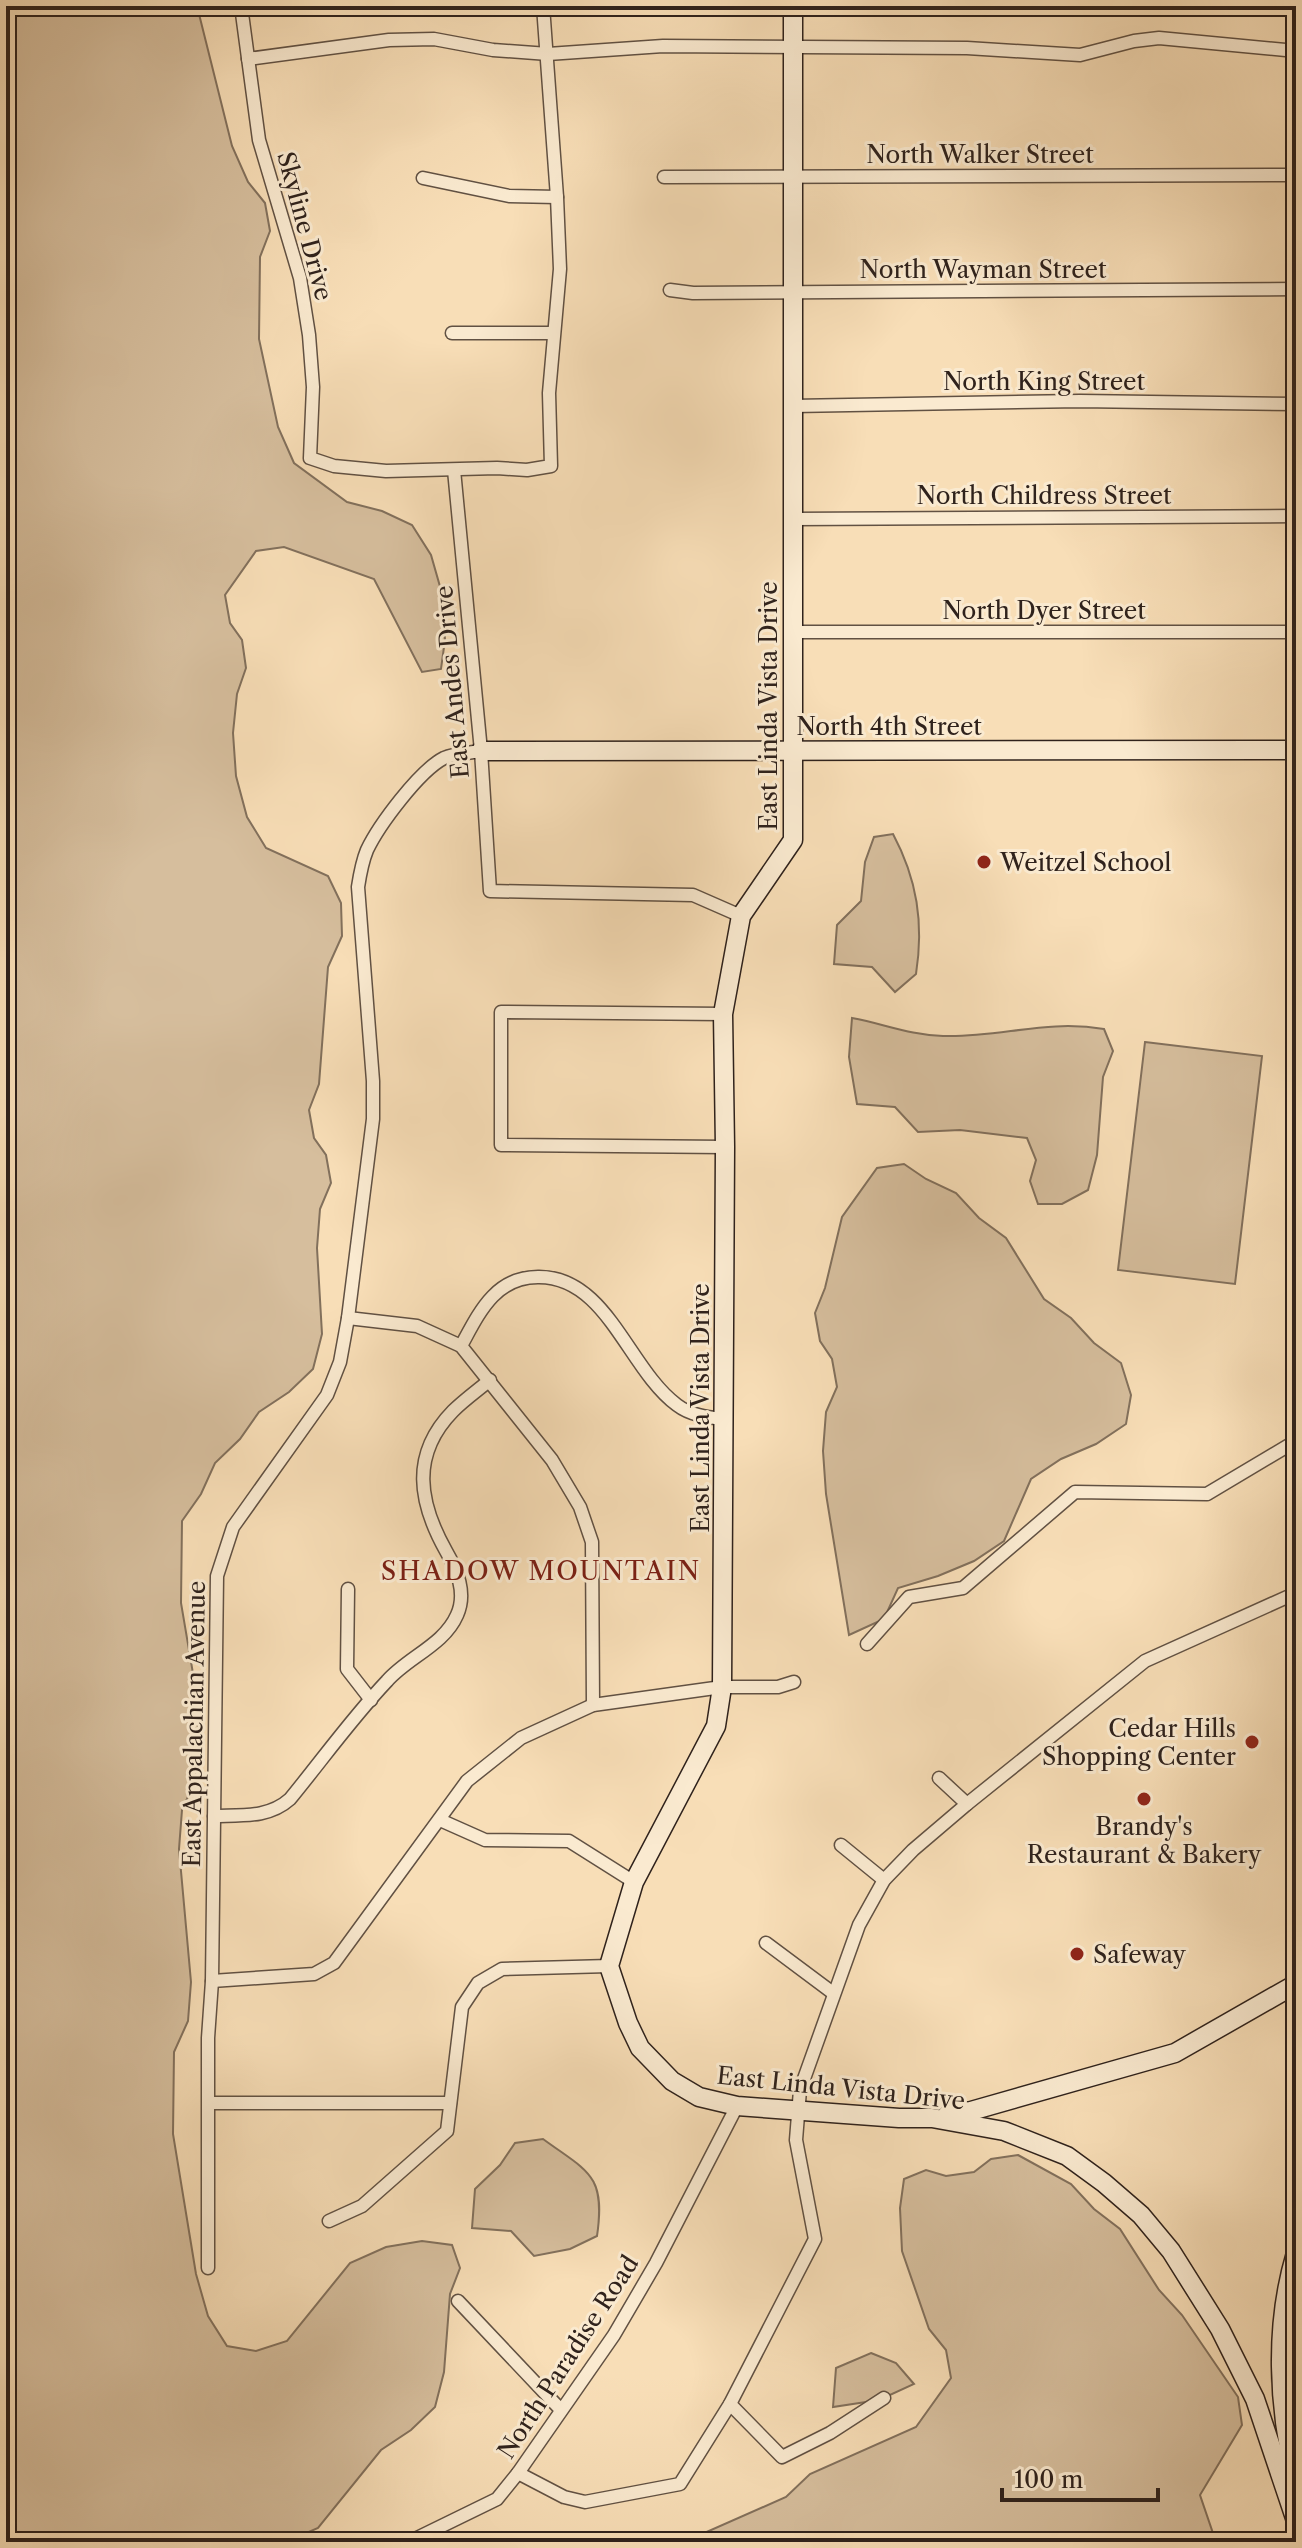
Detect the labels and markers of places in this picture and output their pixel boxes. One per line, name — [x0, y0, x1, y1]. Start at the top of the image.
place label: Weitzel School — [999, 848, 1171, 877]
marker: Weitzel School — [975, 853, 993, 871]
place label: Cedar Hills Shopping Center — [1042, 1714, 1236, 1771]
marker: Cedar Hills Shopping Center — [1243, 1733, 1261, 1751]
marker: Brandy's Restaurant & Bakery — [1135, 1790, 1153, 1808]
place label: Brandy's Restaurant & Bakery — [1027, 1812, 1262, 1869]
place label: Safeway — [1093, 1940, 1186, 1969]
marker: Safeway — [1068, 1945, 1086, 1963]

